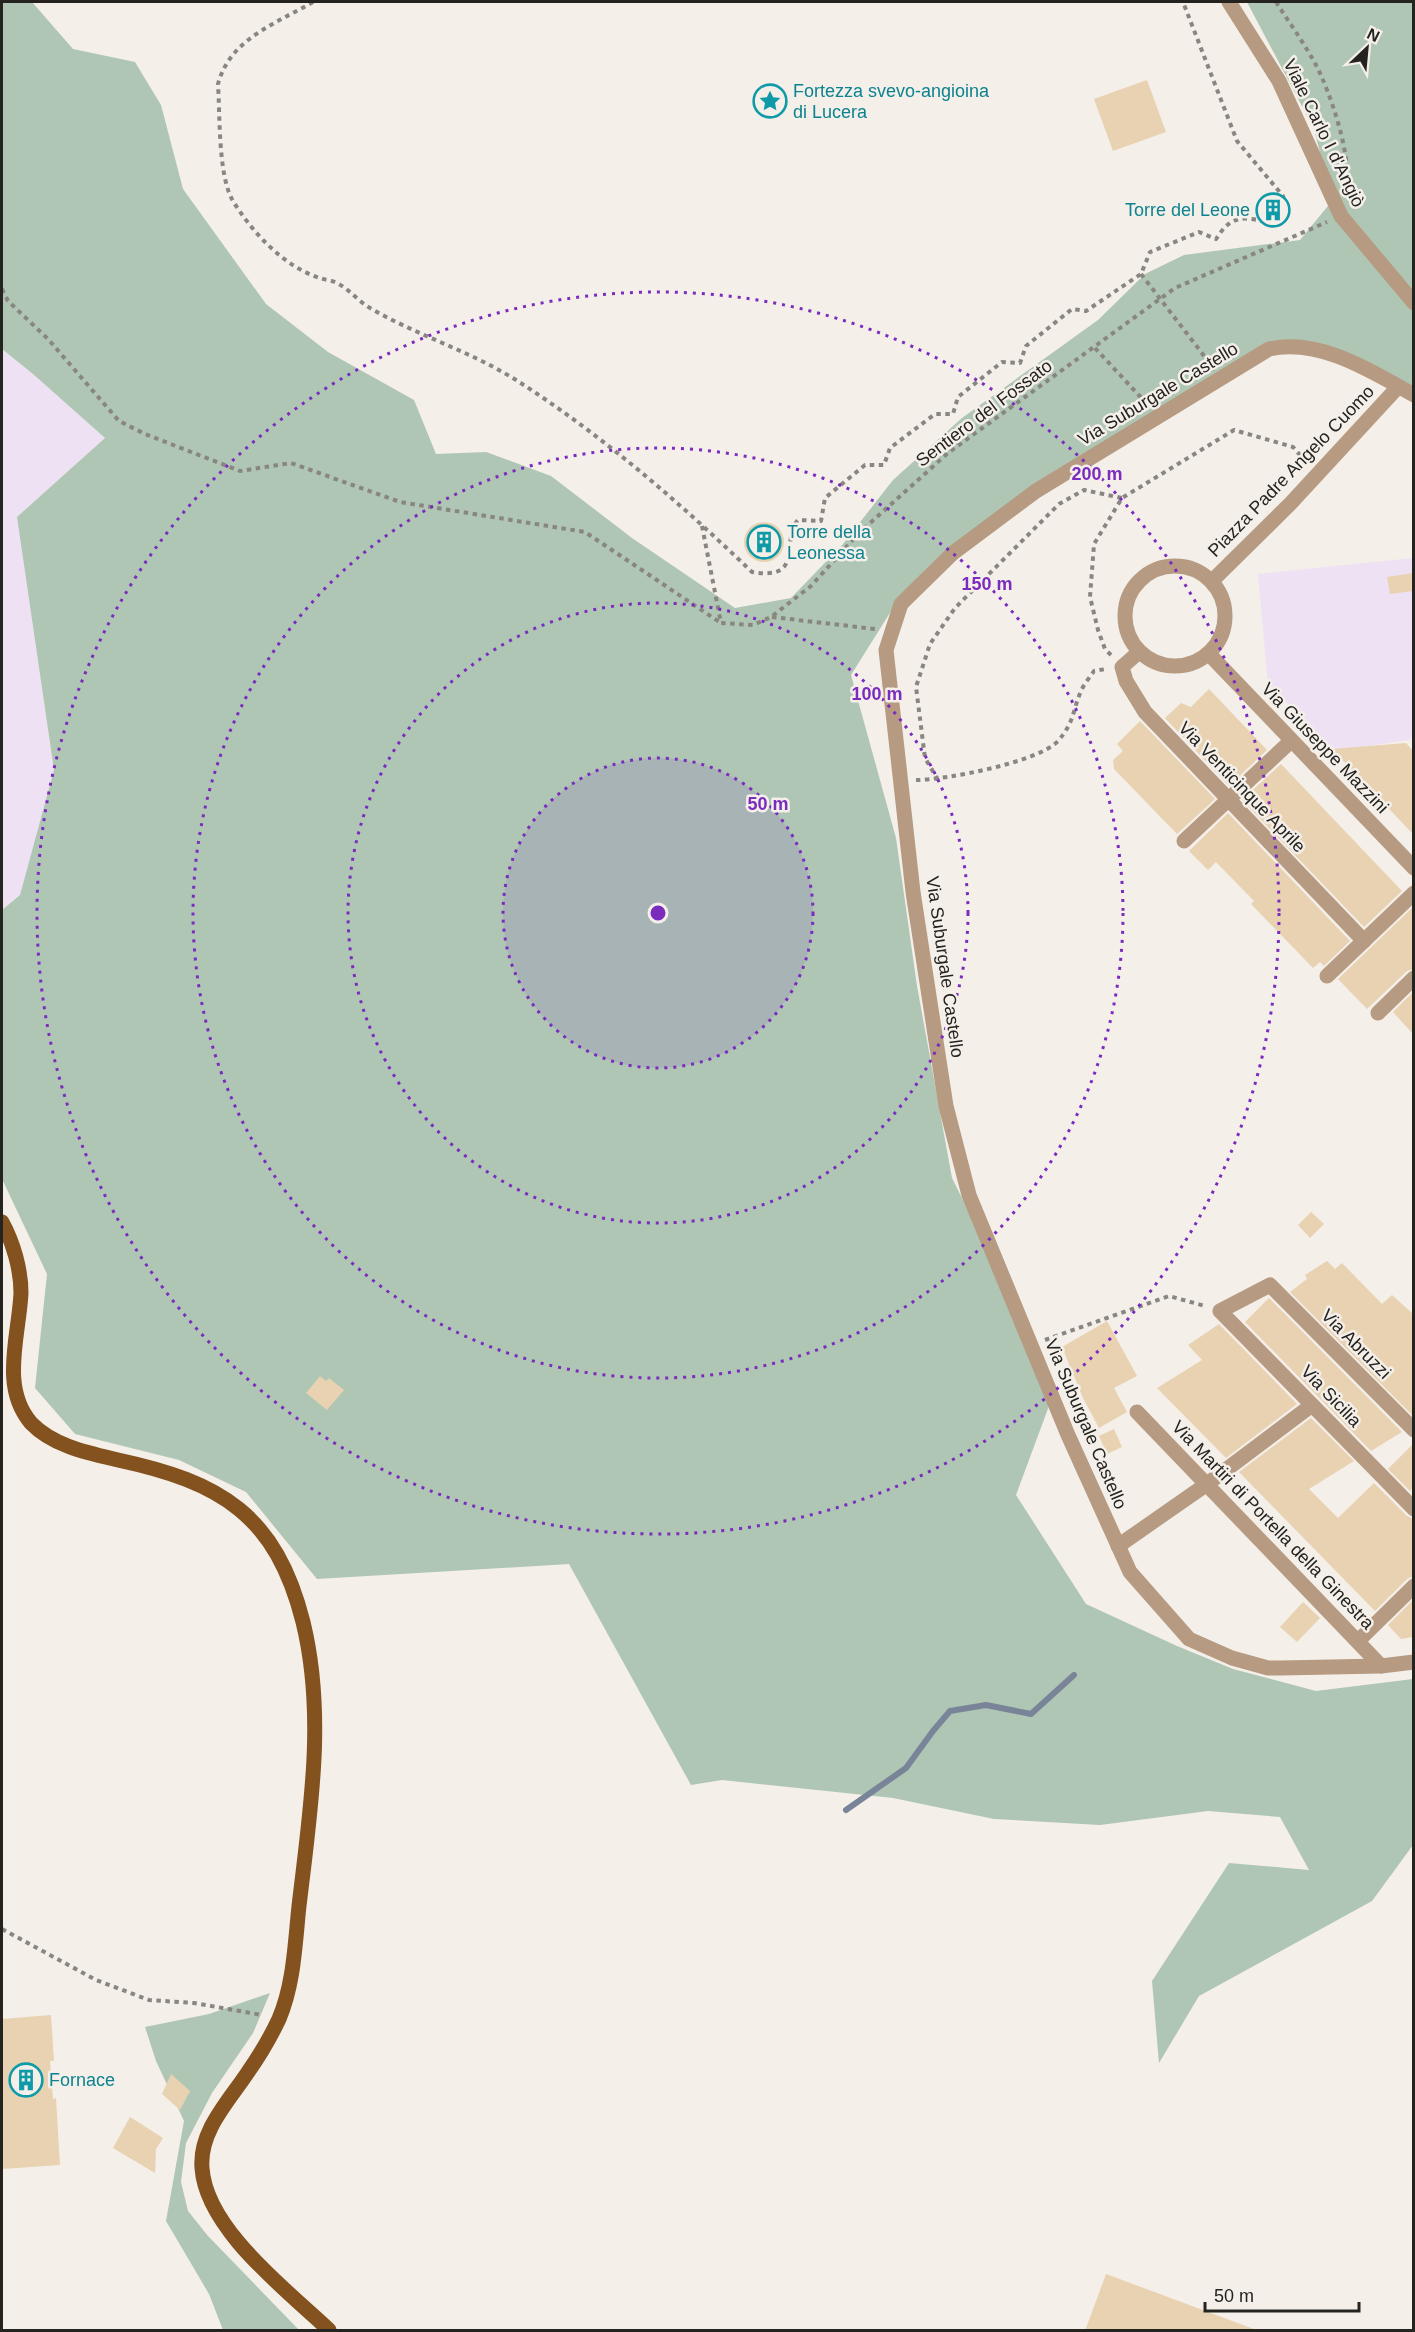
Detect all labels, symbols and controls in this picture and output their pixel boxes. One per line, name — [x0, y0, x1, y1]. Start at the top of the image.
north arrow — [1337, 18, 1397, 78]
text: N — [1364, 25, 1382, 45]
street label: Viale Carlo I d'Angiò — [1279, 56, 1369, 210]
place label: Fortezza svevo-angioina di Lucera — [793, 81, 990, 122]
place icon: Fortezza svevo-angioina di Lucera — [752, 83, 788, 119]
building icon: Torre del Leone — [1255, 192, 1291, 228]
place label: Torre del Leone — [1125, 200, 1250, 220]
street label: Via Suburgale Castello — [1075, 338, 1241, 450]
street label: Sentiero del Fossato — [912, 355, 1056, 471]
street label: Piazza Padre Angelo Cuomo — [1204, 381, 1378, 561]
text: 200 m — [1071, 464, 1123, 484]
place label: Torre della Leonessa — [787, 522, 872, 563]
building icon: Torre della Leonessa — [746, 524, 782, 560]
text: 150 m — [961, 574, 1013, 594]
street label: Via Giuseppe Mazzini — [1257, 679, 1393, 817]
text: 100 m — [851, 684, 903, 704]
street label: Via Venticinque Aprile — [1174, 718, 1310, 856]
text: 50 m — [747, 794, 789, 814]
street label: Via Suburgale Castello — [922, 875, 968, 1059]
centre of rings — [648, 903, 668, 923]
street label: Via Abruzzi — [1317, 1305, 1395, 1383]
street label: Via Suburgale Castello — [1041, 1336, 1131, 1512]
street label: Via Sicilia — [1297, 1361, 1366, 1432]
street label: Via Martiri di Portella della Ginestra — [1168, 1417, 1379, 1634]
building icon: Fornace — [8, 2062, 44, 2098]
place label: Fornace — [49, 2070, 115, 2090]
scale bar — [1205, 2275, 1360, 2313]
text: 50 m — [1214, 2286, 1254, 2306]

